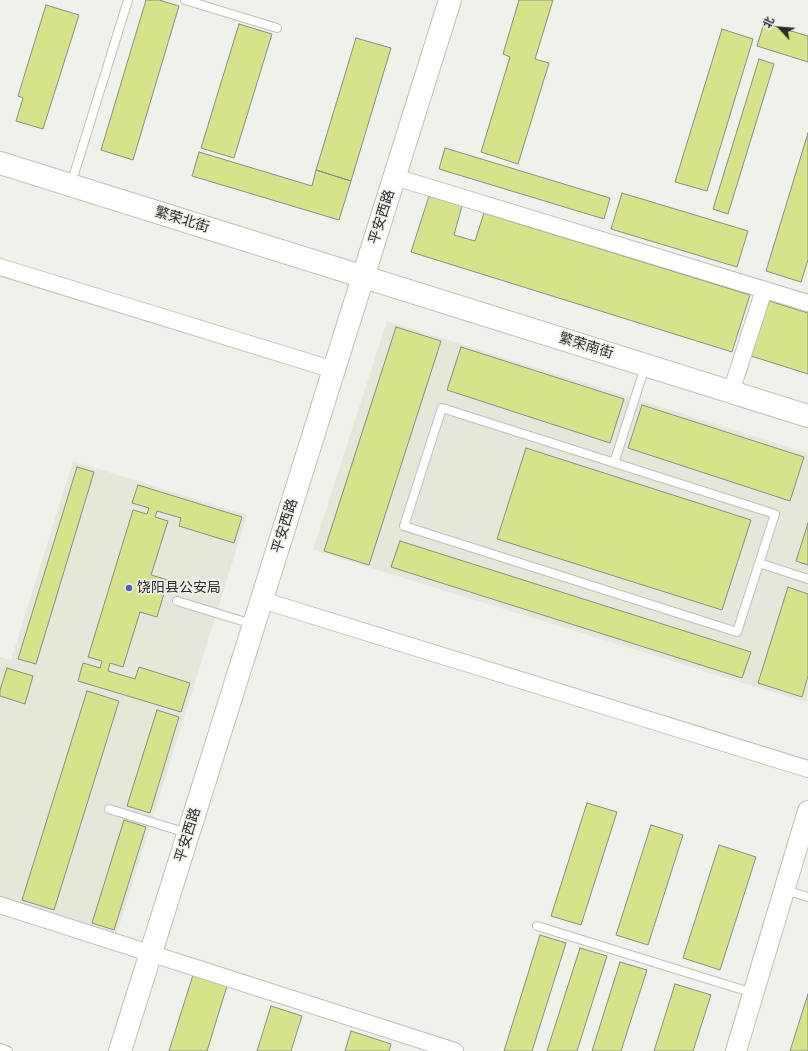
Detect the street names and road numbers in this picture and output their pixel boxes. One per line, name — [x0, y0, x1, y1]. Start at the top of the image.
street label: 平安西路 — [366, 188, 398, 246]
street label: 繁荣北街 — [153, 204, 211, 236]
street label: 繁荣南街 — [557, 330, 615, 362]
street label: 平安西路 — [269, 497, 301, 555]
street label: 平安西路 — [172, 806, 204, 864]

